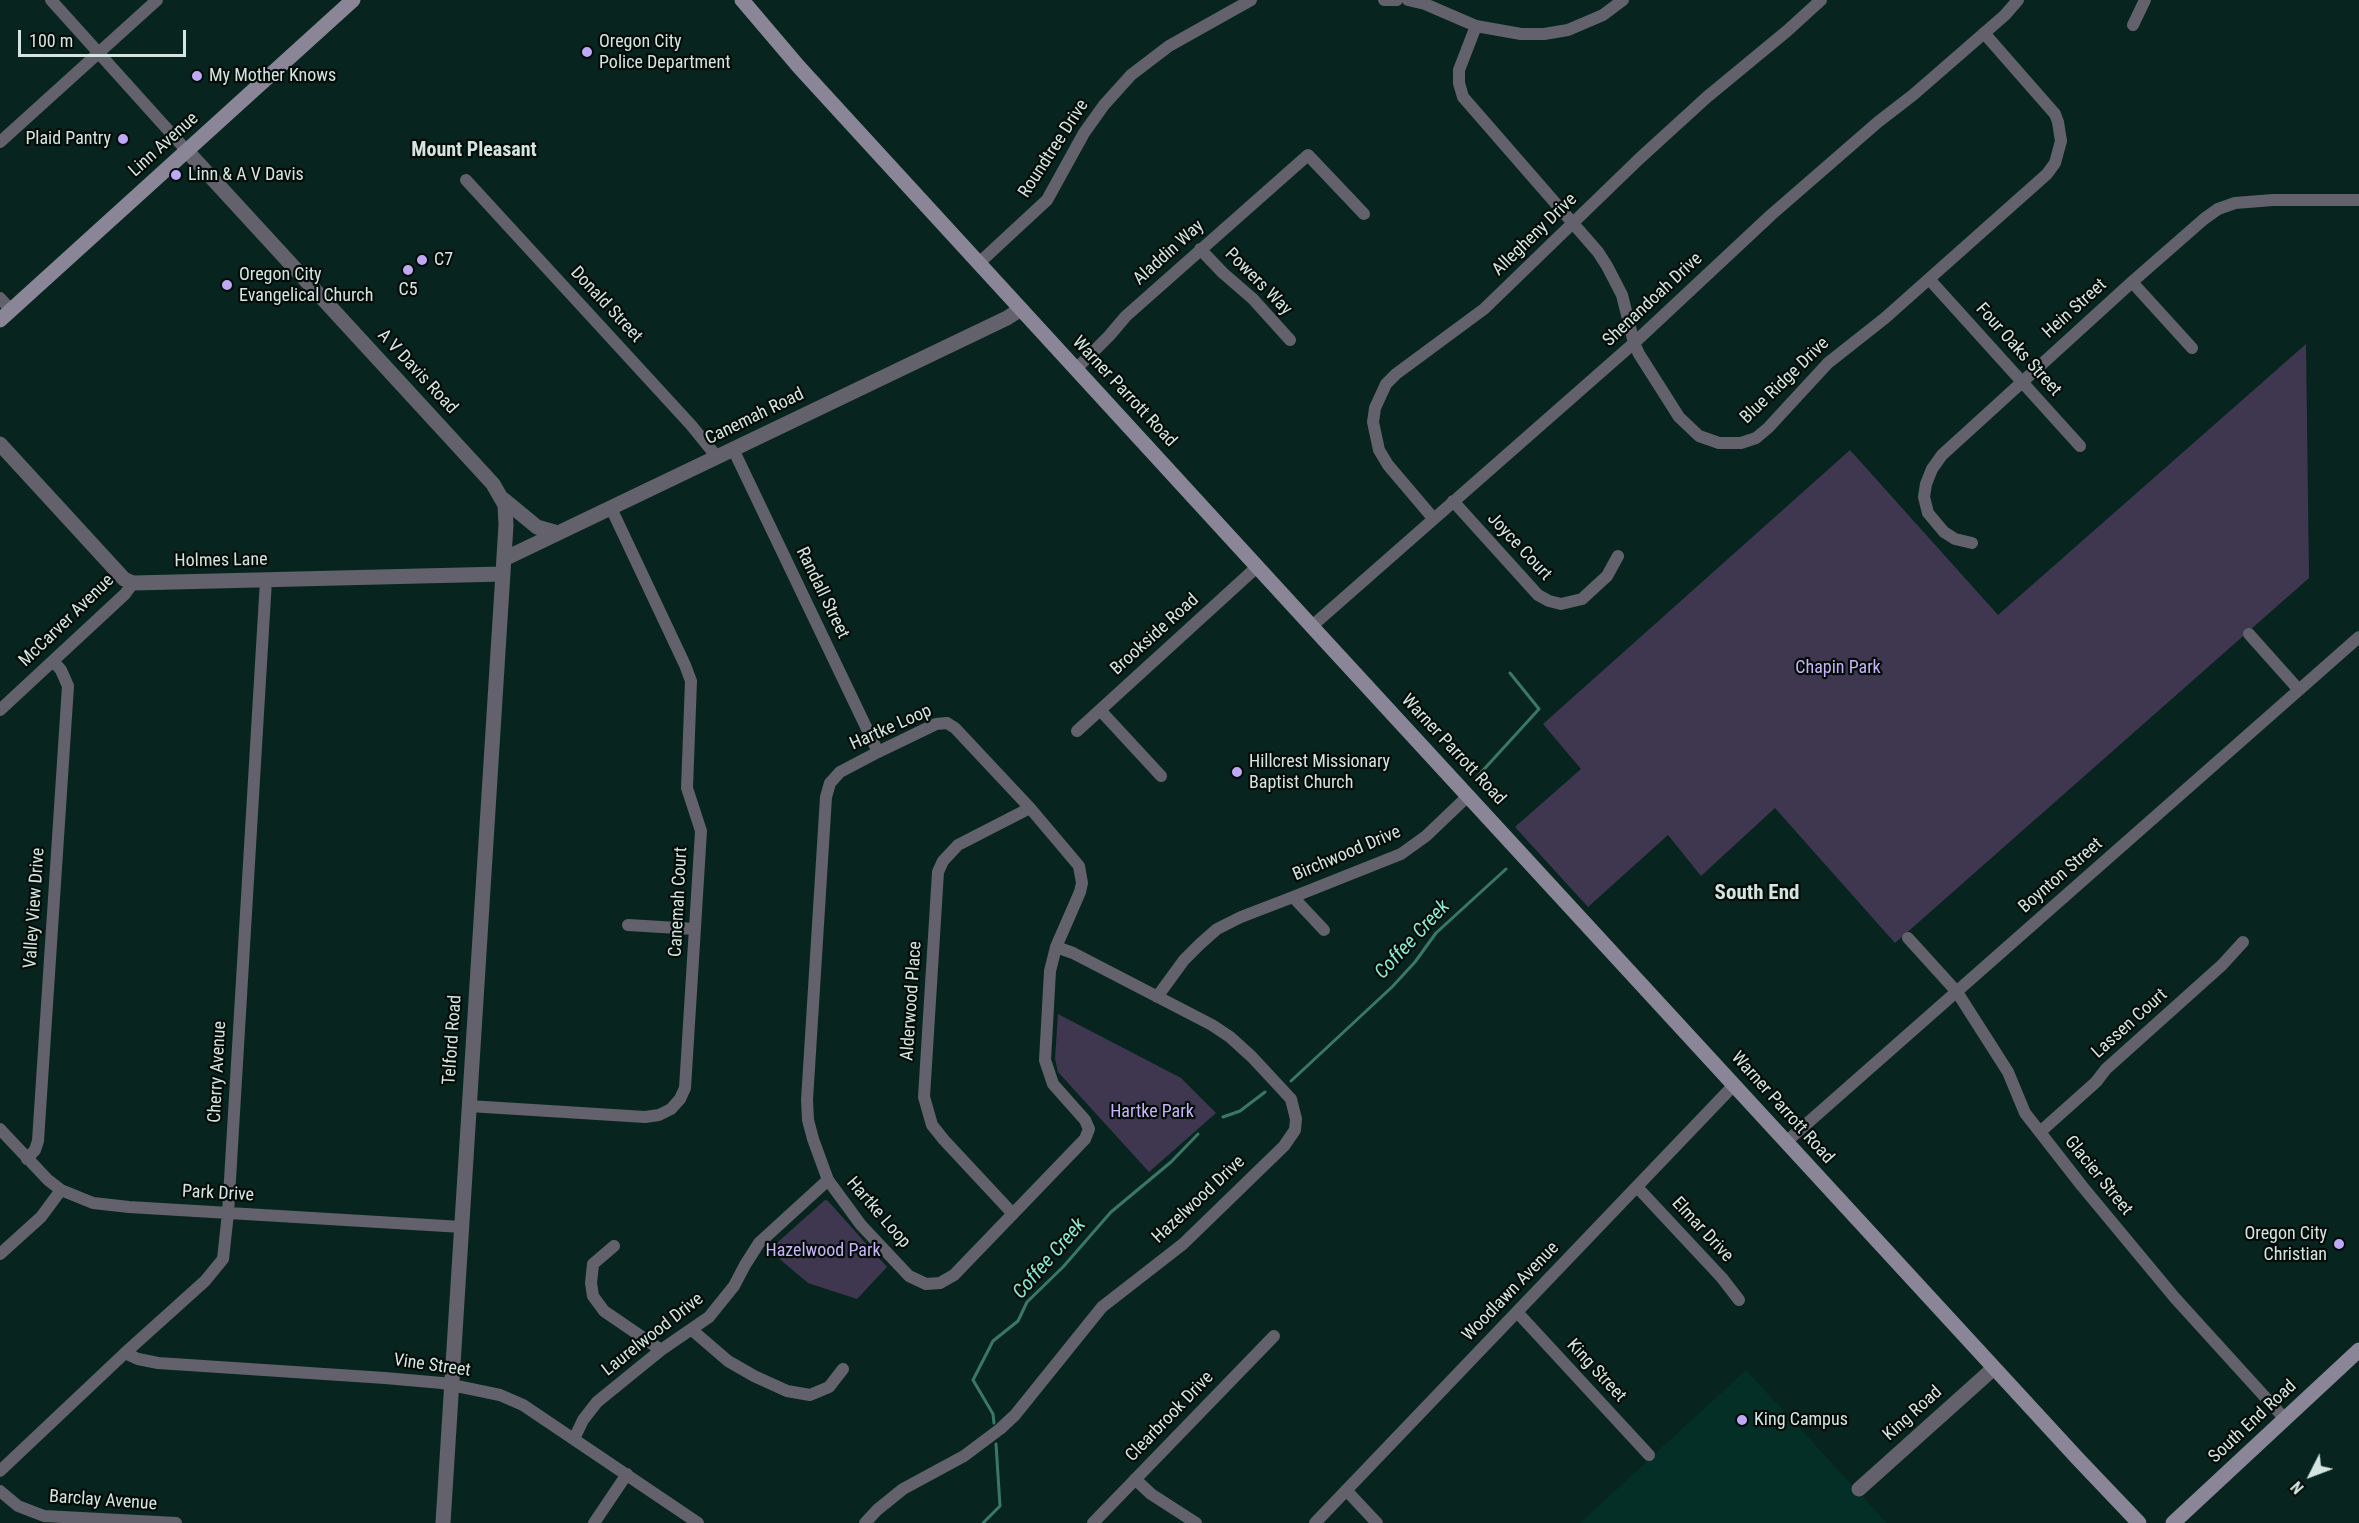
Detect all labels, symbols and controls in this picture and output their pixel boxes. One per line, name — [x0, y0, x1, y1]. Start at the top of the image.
scale bar — [21, 18, 189, 56]
text: 100 m — [29, 30, 73, 51]
place label: Oregon City Police Department — [599, 31, 731, 74]
marker: Oregon City Police Department — [580, 45, 594, 59]
place label: My Mother Knows — [209, 65, 336, 87]
marker: My Mother Knows — [190, 69, 204, 83]
street label: Roundtree Drive — [1014, 96, 1094, 202]
street label: Linn Avenue — [125, 108, 203, 182]
place label: Plaid Pantry — [25, 128, 111, 150]
marker: Plaid Pantry — [116, 132, 130, 146]
district label: Mount Pleasant — [411, 139, 537, 163]
place label: Linn & A V Davis — [188, 164, 304, 186]
marker: Linn & A V Davis — [169, 168, 183, 182]
street label: Allegheny Drive — [1488, 189, 1582, 281]
street label: Aladdin Way — [1129, 216, 1209, 290]
street label: Powers Way — [1220, 244, 1296, 320]
place label: C7 — [434, 249, 453, 271]
street label: Shenandoah Drive — [1599, 249, 1707, 351]
marker: C7 — [415, 253, 429, 267]
marker: C5 — [401, 263, 415, 277]
street label: Donald Street — [565, 263, 647, 347]
place label: Oregon City Evangelical Church — [239, 264, 373, 306]
street label: Hein Street — [2039, 275, 2111, 343]
marker: Oregon City Evangelical Church — [220, 278, 234, 292]
place label: C5 — [398, 279, 418, 301]
street label: Four Oaks Street — [1971, 299, 2065, 401]
street label: A V Davis Road — [372, 325, 462, 419]
street label: Warner Parrott Road — [1067, 332, 1181, 452]
street label: Blue Ridge Drive — [1736, 333, 1834, 429]
street label: Canemah Road — [702, 384, 808, 450]
street label: Joyce Court — [1482, 509, 1556, 585]
street label: Randall Street — [791, 544, 853, 642]
street label: Holmes Lane — [174, 549, 268, 573]
street label: McCarver Avenue — [15, 570, 119, 672]
street label: Brookside Road — [1106, 590, 1204, 680]
park label: Chapin Park — [1795, 657, 1881, 679]
street label: Warner Parrott Road — [1396, 690, 1510, 810]
street label: Hartke Loop — [847, 700, 935, 756]
place label: Hillcrest Missionary Baptist Church — [1249, 751, 1390, 794]
marker: Hillcrest Missionary Baptist Church — [1230, 765, 1244, 779]
street label: Birchwood Drive — [1290, 822, 1404, 886]
street label: Boynton Street — [2015, 834, 2107, 918]
street label: Canemah Court — [665, 846, 693, 958]
street label: Valley View Drive — [20, 847, 50, 969]
district label: South End — [1715, 881, 1799, 907]
water label: Coffee Creek — [1370, 896, 1456, 984]
street label: Alderwood Place — [897, 940, 927, 1062]
street label: Lassen Court — [2088, 984, 2172, 1064]
street label: Telford Road — [439, 994, 467, 1086]
street label: Cherry Avenue — [205, 1021, 231, 1123]
street label: Warner Parrott Road — [1726, 1047, 1838, 1169]
park label: Hartke Park — [1110, 1101, 1194, 1123]
street label: Glacier Street — [2059, 1132, 2137, 1220]
street label: Hazelwood Drive — [1148, 1152, 1250, 1248]
street label: Hartke Loop — [841, 1173, 915, 1253]
street label: Park Drive — [181, 1181, 255, 1207]
street label: Elmar Drive — [1667, 1193, 1737, 1267]
water label: Coffee Creek — [1008, 1214, 1092, 1304]
place label: Oregon City Christian — [2245, 1223, 2327, 1266]
marker: Oregon City Christian — [2332, 1237, 2346, 1251]
street label: Woodlawn Avenue — [1458, 1238, 1564, 1346]
park label: Hazelwood Park — [765, 1240, 881, 1262]
street label: Laurelwood Drive — [598, 1289, 708, 1381]
street label: King Street — [1562, 1335, 1630, 1407]
street label: Vine Street — [392, 1350, 472, 1382]
street label: Clearbrook Drive — [1121, 1367, 1219, 1467]
street label: South End Road — [2205, 1376, 2301, 1468]
street label: King Road — [1879, 1382, 1947, 1446]
place label: King Campus — [1754, 1409, 1848, 1431]
marker: King Campus — [1735, 1413, 1749, 1427]
north arrow — [2281, 1445, 2341, 1505]
text: N — [2287, 1477, 2308, 1497]
street label: Barclay Avenue — [48, 1486, 158, 1516]

